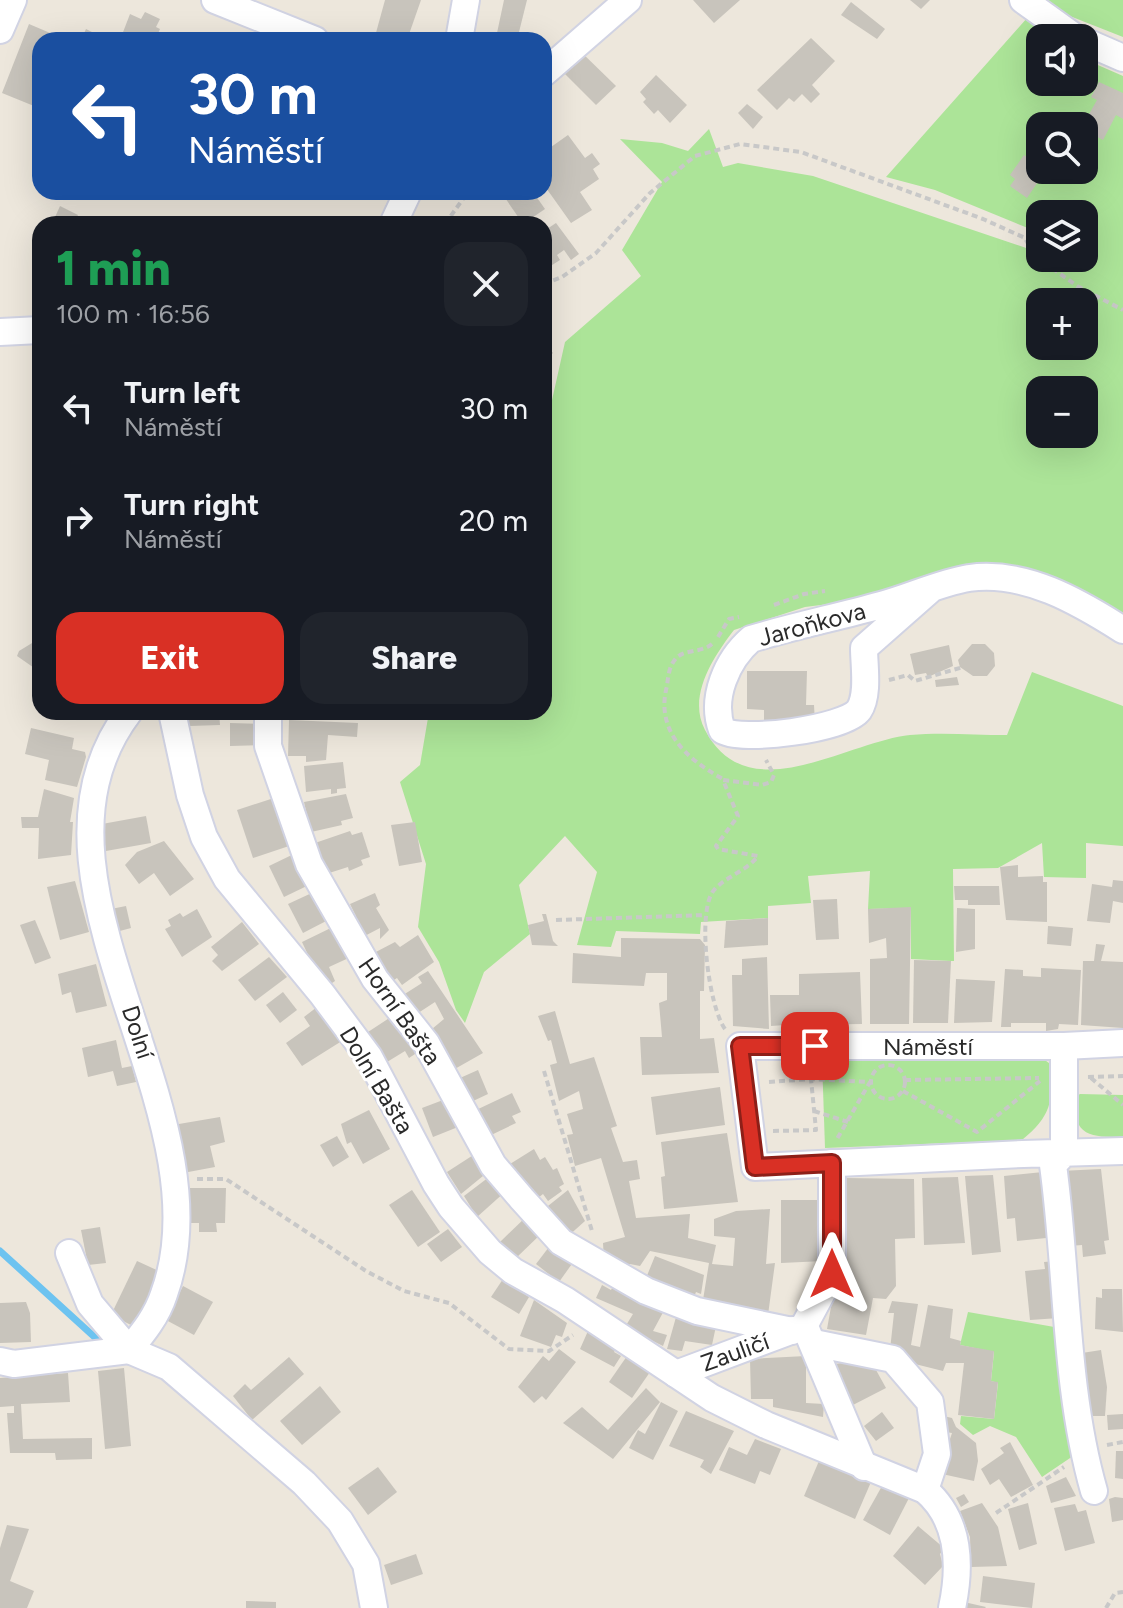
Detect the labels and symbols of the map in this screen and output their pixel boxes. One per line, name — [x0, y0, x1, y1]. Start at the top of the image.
street label: Jaroňkova — [755, 596, 869, 652]
street label: Horní Bašta — [352, 952, 448, 1070]
street label: Dolní — [116, 1002, 161, 1064]
pin — [781, 1012, 849, 1080]
street label: Dolní Bašta — [334, 1021, 420, 1139]
street label: Náměstí — [883, 1032, 975, 1061]
position arrow — [790, 1232, 874, 1316]
street label: Zauličí — [697, 1326, 774, 1378]

